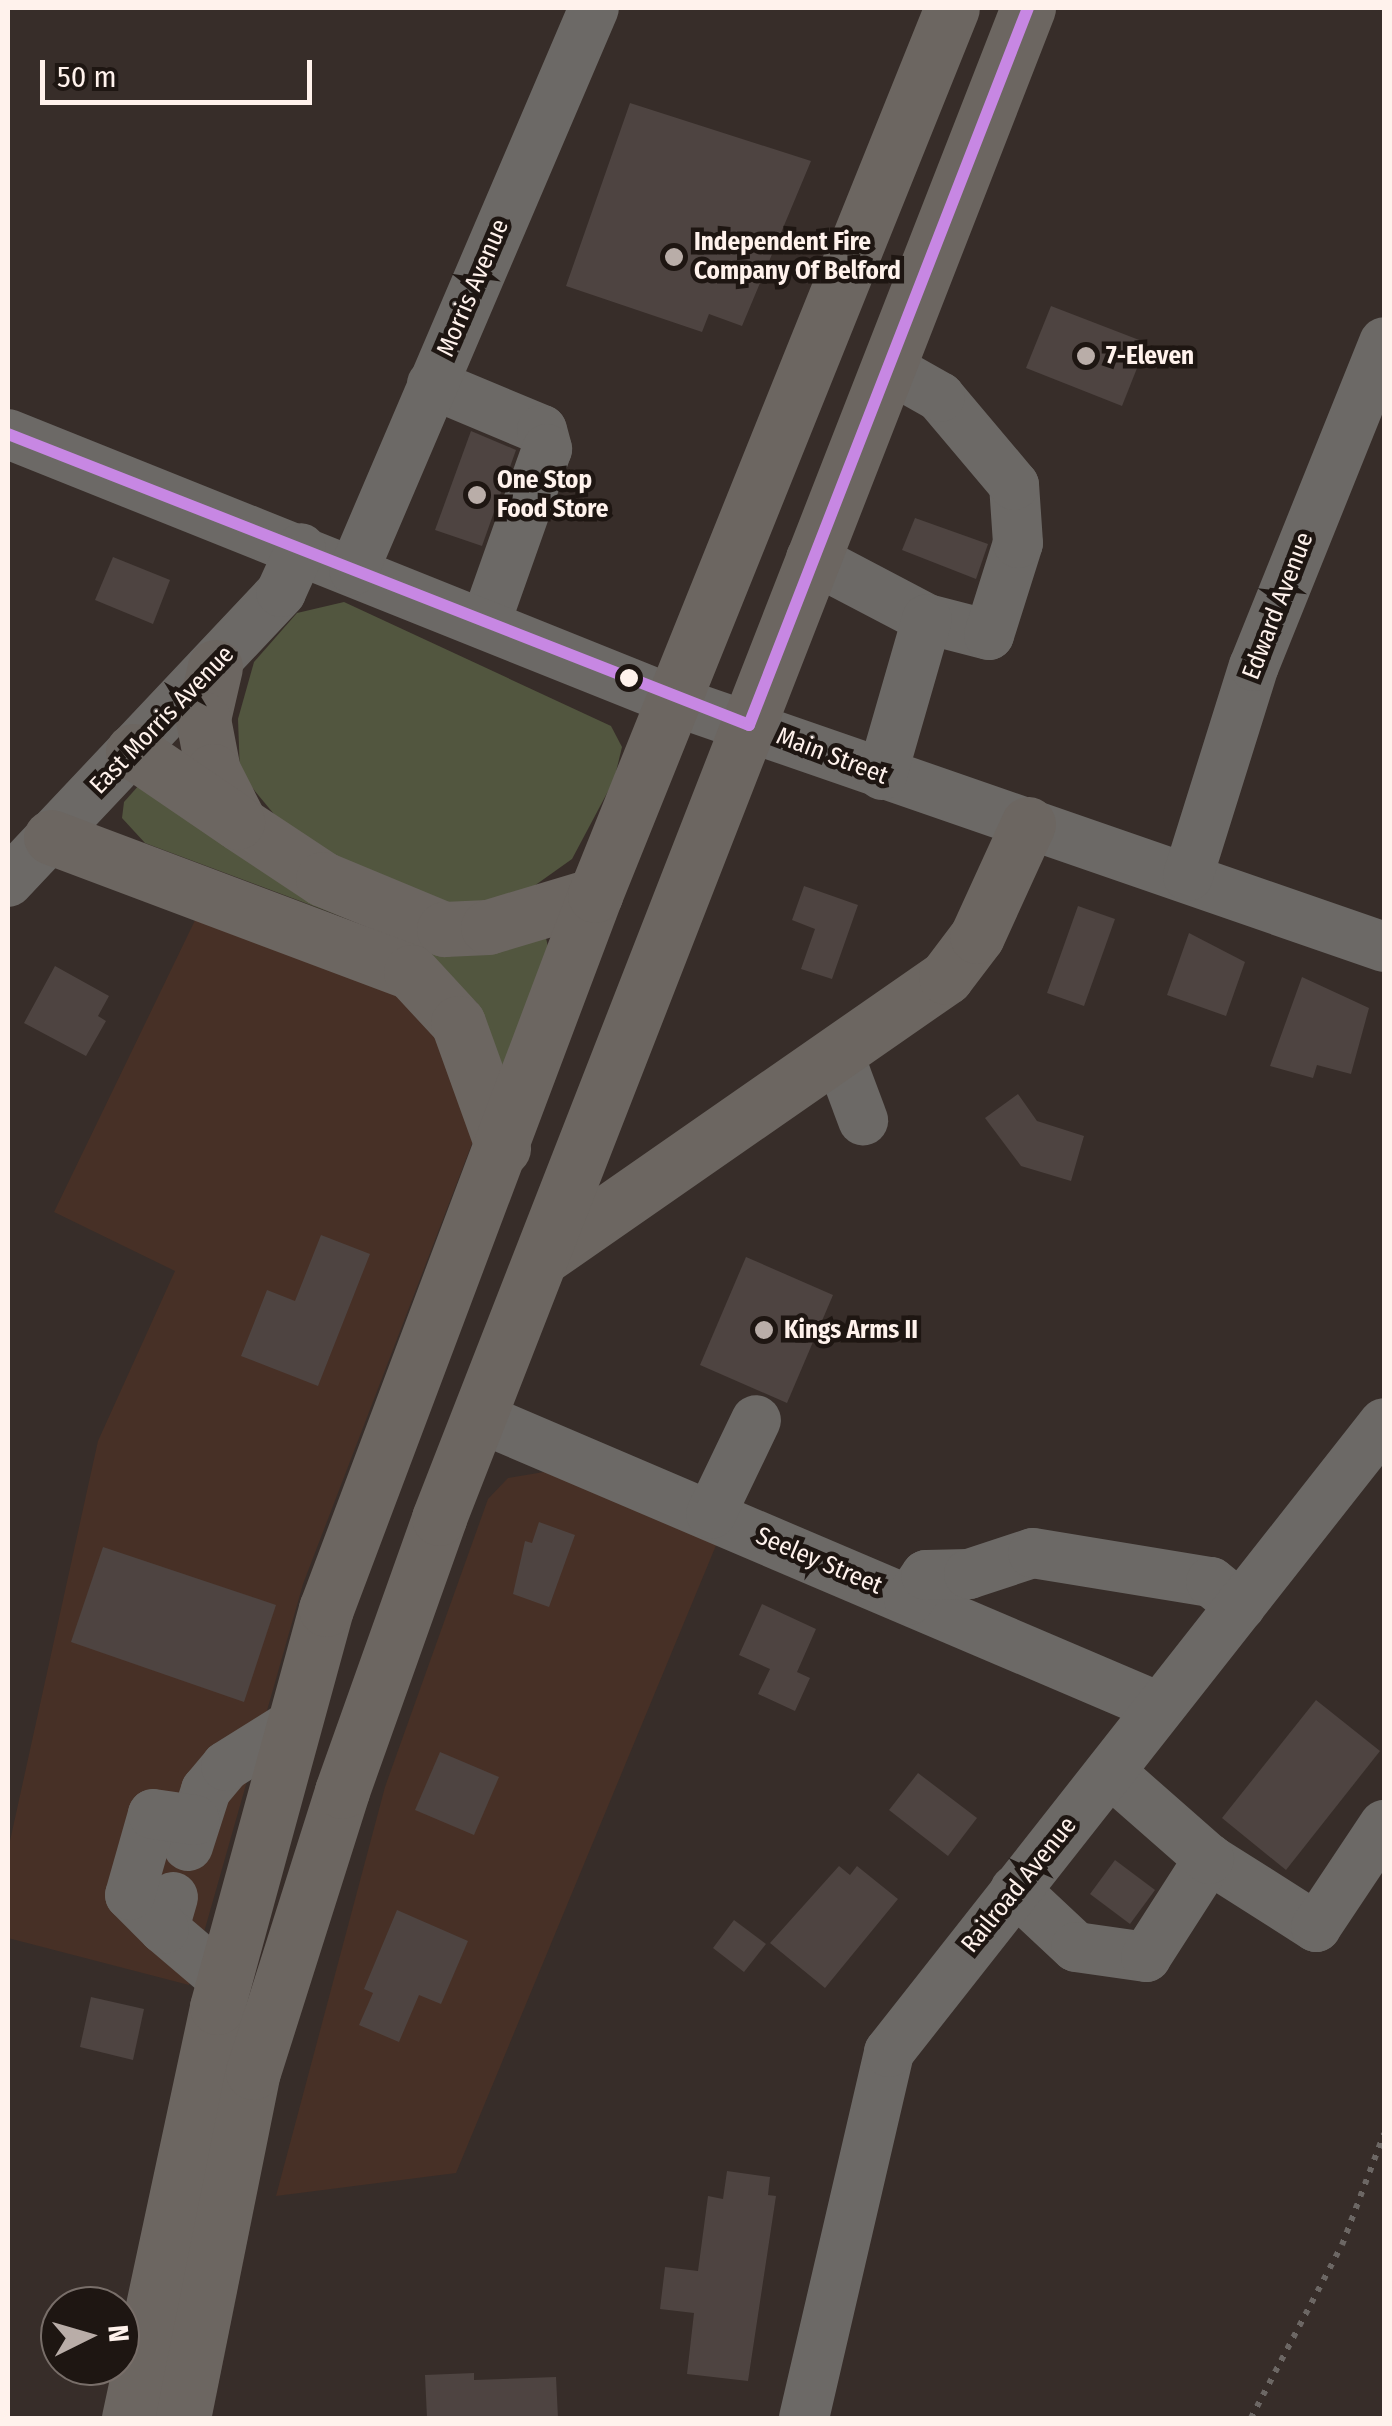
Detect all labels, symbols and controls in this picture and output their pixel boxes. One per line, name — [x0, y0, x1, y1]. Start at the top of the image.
scale bar — [45, 40, 318, 102]
text: 50 m — [57, 59, 117, 95]
street label: Morris Avenue — [431, 215, 515, 361]
place label: Independent Fire Company Of Belford — [694, 228, 901, 287]
marker: Independent Fire Company Of Belford — [663, 246, 685, 268]
place label: 7-Eleven — [1106, 341, 1194, 371]
marker: 7-Eleven — [1075, 345, 1097, 367]
place label: One Stop Food Store — [497, 466, 608, 525]
marker: One Stop Food Store — [466, 484, 488, 506]
street label: Edward Avenue — [1236, 528, 1320, 684]
street label: East Morris Avenue — [84, 640, 240, 800]
unlabelled marker — [619, 668, 639, 688]
street label: Main Street — [772, 721, 892, 791]
place label: Kings Arms II — [784, 1315, 918, 1345]
marker: Kings Arms II — [753, 1319, 775, 1341]
street label: Seeley Street — [751, 1521, 887, 1601]
street label: Railroad Avenue — [955, 1811, 1083, 1959]
north arrow — [40, 2286, 140, 2386]
text: N — [101, 2324, 136, 2343]

